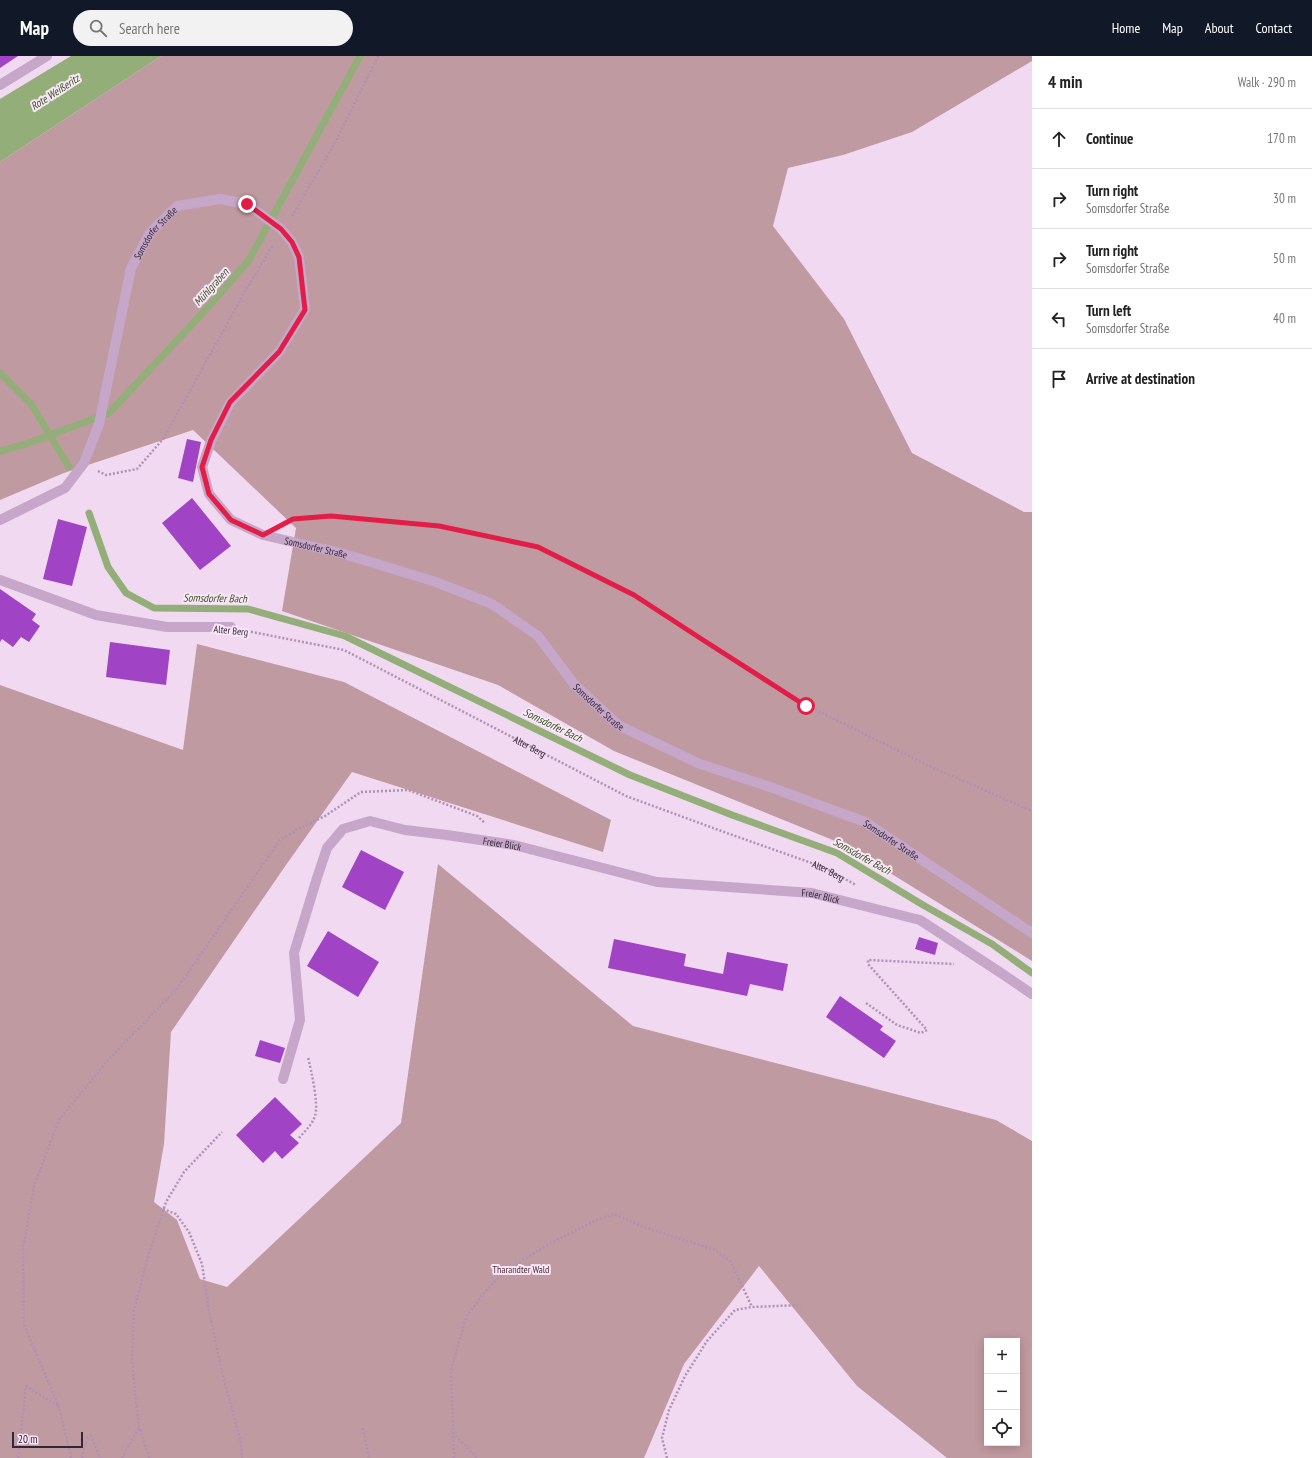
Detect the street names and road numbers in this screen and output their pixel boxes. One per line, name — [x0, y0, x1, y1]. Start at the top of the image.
street label: Somsdorfer Straße — [131, 204, 180, 262]
street label: Somsdorfer Straße — [283, 534, 349, 562]
street label: Alter Berg — [213, 622, 249, 639]
street label: Somsdorfer Straße — [570, 681, 626, 734]
street label: Alter Berg — [511, 733, 548, 760]
street label: Somsdorfer Straße — [861, 817, 922, 863]
street label: Freier Blick — [482, 834, 523, 854]
street label: Alter Berg — [810, 858, 847, 884]
street label: Freier Blick — [801, 886, 841, 907]

